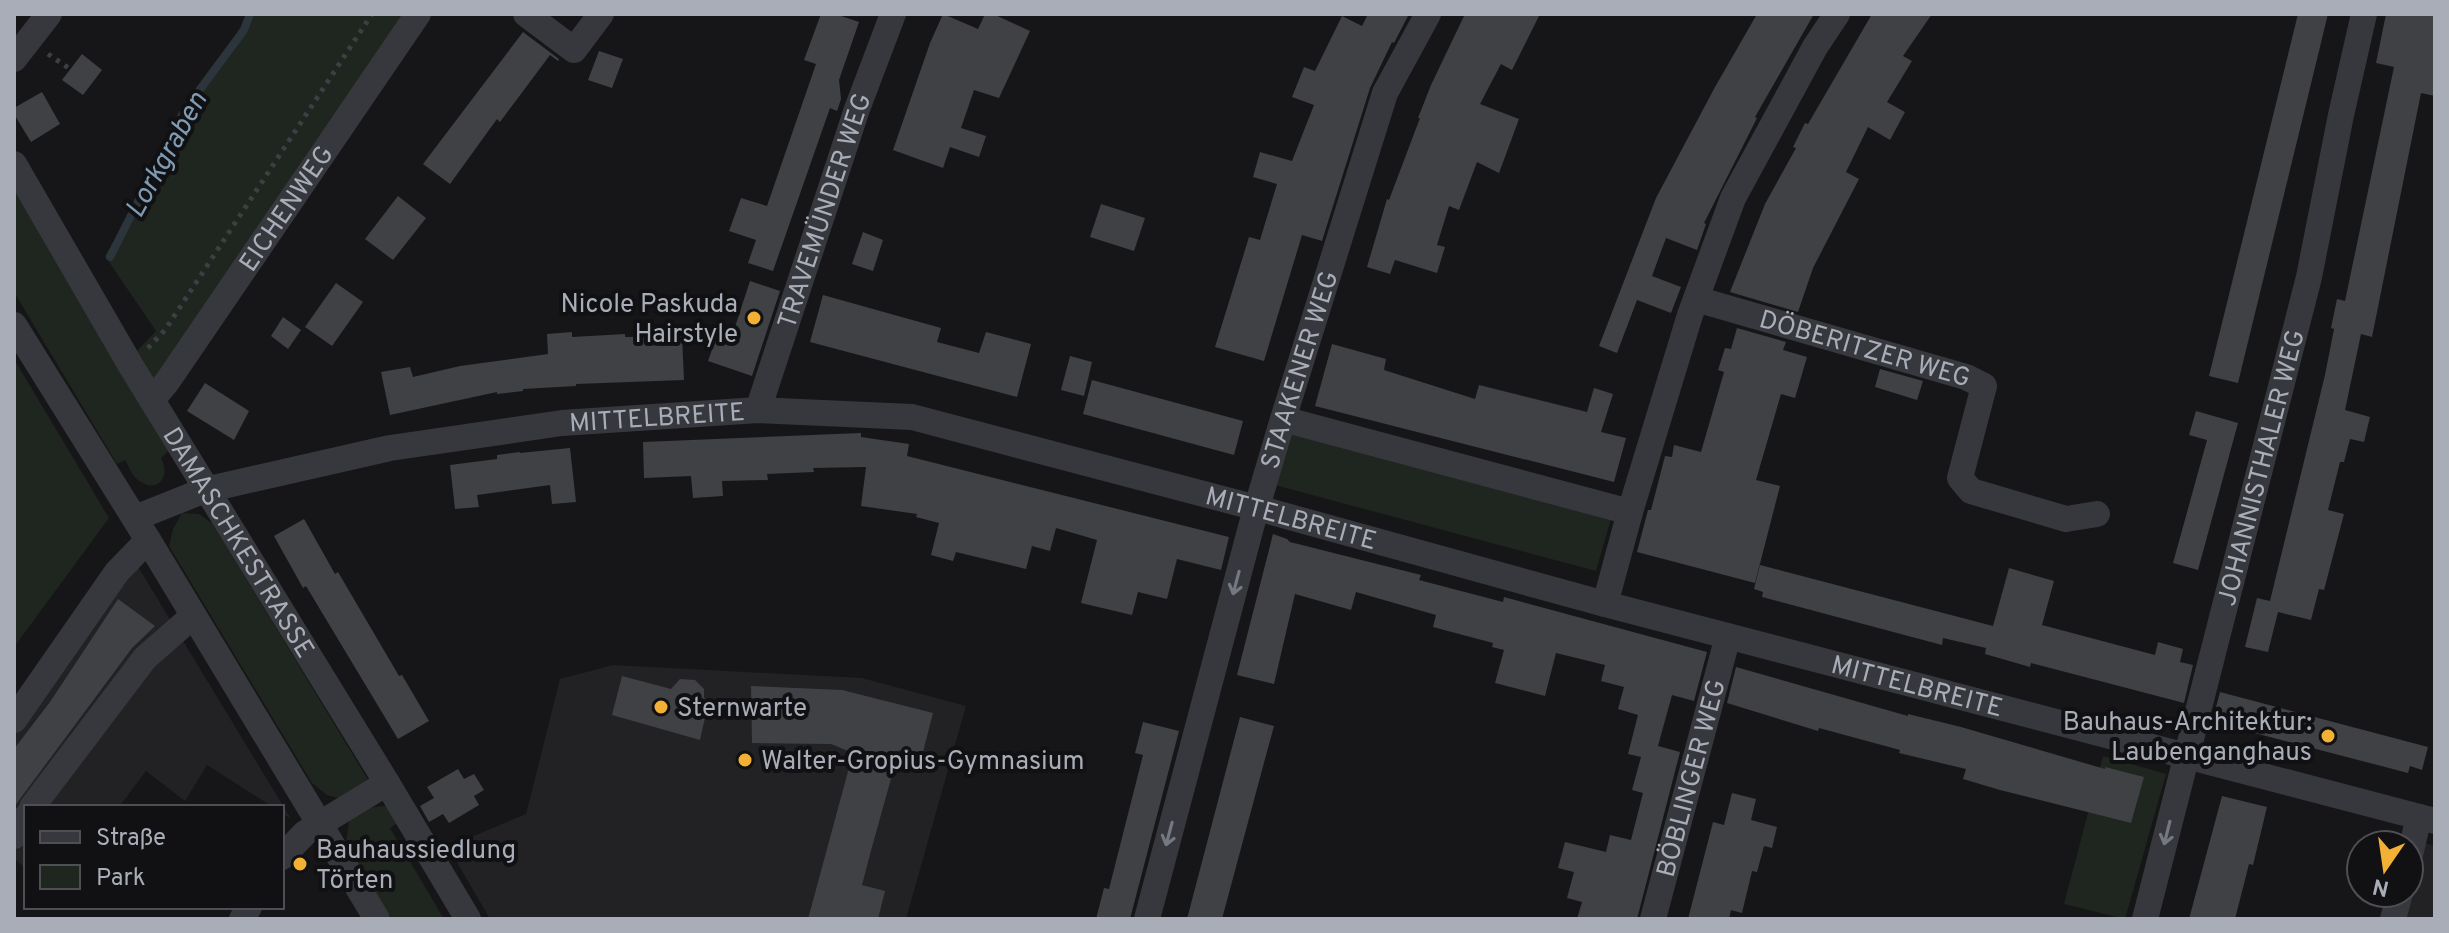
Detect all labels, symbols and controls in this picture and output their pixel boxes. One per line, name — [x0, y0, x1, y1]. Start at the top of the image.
water label: Lorkgraben — [118, 86, 217, 225]
street label: TRAVEMÜNDER WEG — [772, 89, 881, 333]
street label: EICHENWEG — [233, 140, 342, 279]
street label: STAAKENER WEG — [1255, 267, 1347, 473]
place label: Nicole Paskuda Hairstyle — [560, 289, 738, 352]
street label: DÖBERITZER WEG — [1755, 304, 1974, 396]
marker: Nicole Paskuda Hairstyle — [745, 309, 763, 327]
street label: JOHANNISTHALER WEG — [2212, 326, 2314, 610]
street label: MITTELBREITE — [568, 397, 746, 441]
street label: DAMASCHKESTRASSE — [154, 422, 320, 665]
street label: MITTELBREITE — [1202, 481, 1380, 559]
one-way arrow — [1228, 569, 1243, 595]
street label: MITTELBREITE — [1827, 650, 2006, 726]
street label: BÖBLINGER WEG — [1651, 676, 1735, 881]
place label: Sternwarte — [677, 693, 807, 726]
marker: Sternwarte — [652, 698, 670, 716]
place label: Bauhaus-Architektur: Laubenganghaus — [2063, 707, 2312, 770]
marker: Bauhaus-Architektur: Laubenganghaus — [2319, 727, 2337, 745]
place label: Walter-Gropius-Gymnasium — [761, 746, 1085, 779]
marker: Walter-Gropius-Gymnasium — [736, 751, 754, 769]
legend — [24, 805, 284, 909]
one-way arrow — [2158, 820, 2173, 846]
one-way arrow — [1161, 821, 1176, 847]
text: Straße — [96, 824, 166, 854]
north arrow — [2345, 829, 2425, 909]
place label: Bauhaussiedlung Törten — [316, 835, 516, 898]
marker: Bauhaussiedlung Törten — [291, 855, 309, 873]
text: Park — [96, 864, 146, 894]
text: N — [2370, 871, 2392, 901]

